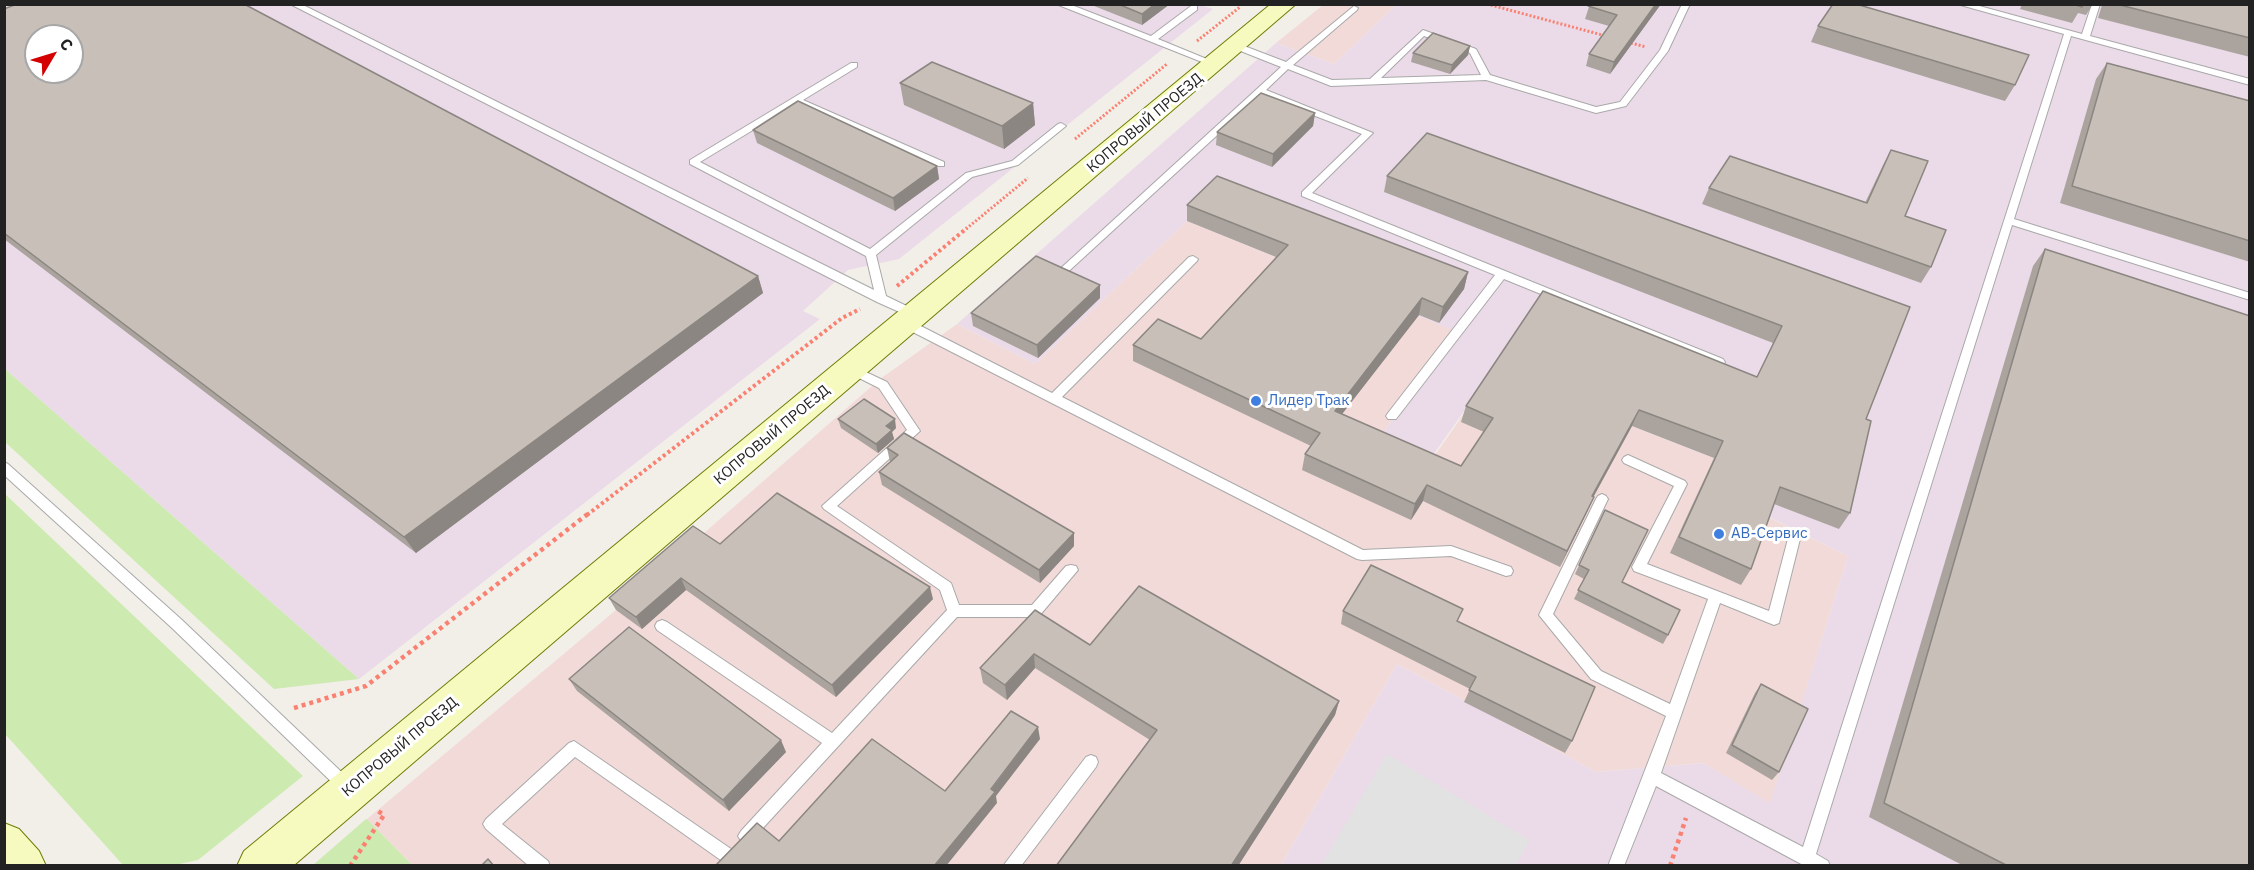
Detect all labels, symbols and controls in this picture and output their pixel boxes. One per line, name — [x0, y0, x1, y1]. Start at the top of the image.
north arrow — [24, 24, 84, 84]
text: С — [56, 34, 78, 54]
street label: КОПРОВЫЙ ПРОЕЗД — [1083, 69, 1207, 177]
street label: КОПРОВЫЙ ПРОЕЗД — [710, 381, 834, 489]
place label: Лидер Трак — [1268, 392, 1349, 410]
marker: Лидер Трак — [1249, 394, 1263, 408]
place label: АВ-Сервис — [1731, 525, 1808, 543]
marker: АВ-Сервис — [1712, 527, 1726, 541]
street label: КОПРОВЫЙ ПРОЕЗД — [338, 693, 462, 801]

